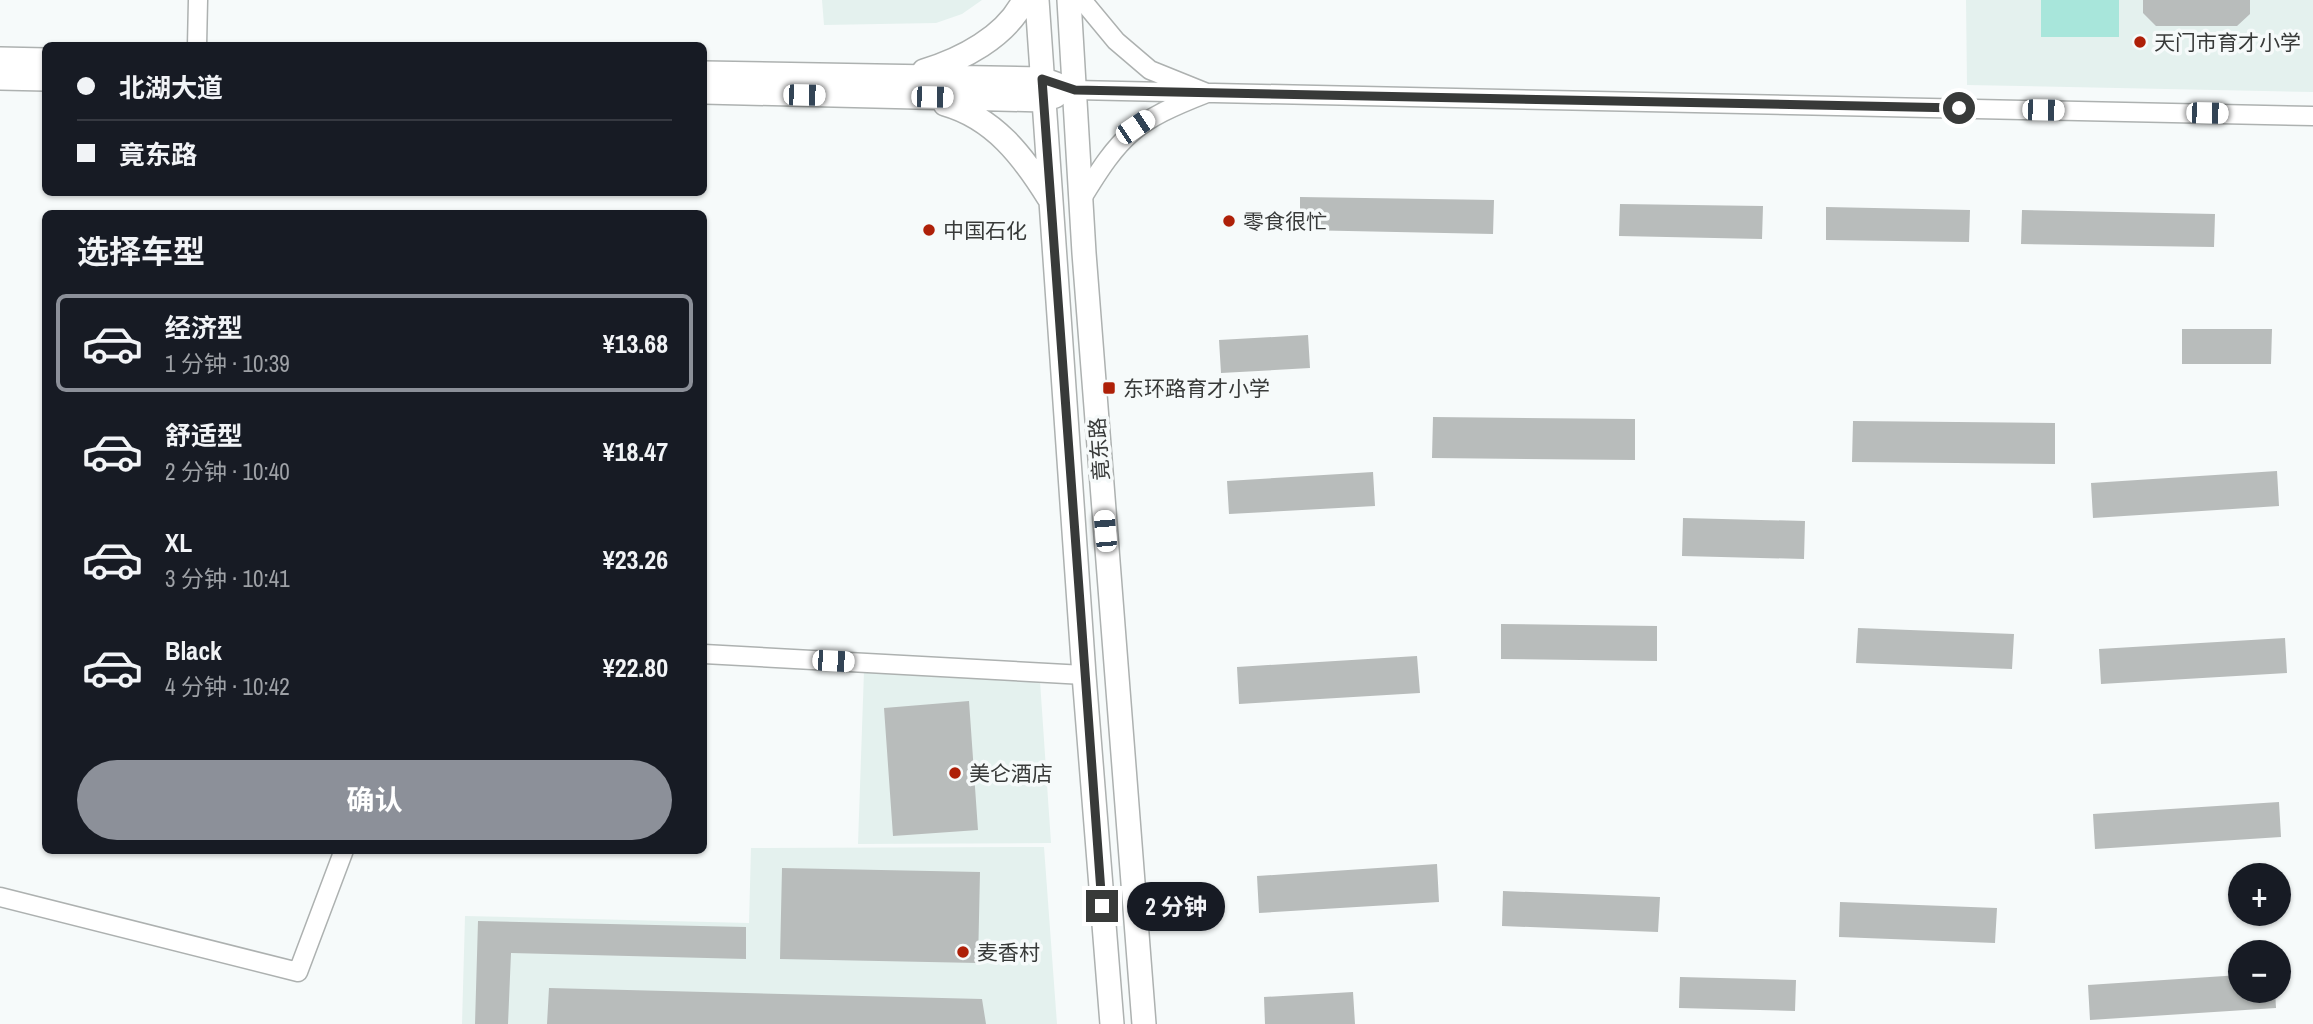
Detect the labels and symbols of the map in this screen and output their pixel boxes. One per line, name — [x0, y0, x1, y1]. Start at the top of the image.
place label: 天门市育才小学 — [2154, 28, 2301, 57]
marker: 天门市育才小学 — [2132, 34, 2148, 50]
car — [783, 84, 826, 106]
car — [911, 86, 954, 108]
route start — [1943, 92, 1975, 124]
car — [2022, 99, 2065, 121]
car — [2186, 102, 2229, 124]
car — [1112, 107, 1159, 147]
place label: 零食很忙 — [1243, 207, 1327, 236]
marker: 零食很忙 — [1221, 213, 1237, 229]
place label: 中国石化 — [943, 216, 1027, 245]
marker: 中国石化 — [921, 222, 937, 238]
place label: 东环路育才小学 — [1123, 374, 1270, 403]
marker: 东环路育才小学 — [1101, 380, 1117, 396]
street label: 竟东路 — [1082, 417, 1116, 481]
car — [1093, 509, 1118, 553]
car — [812, 649, 855, 673]
place label: 美仑酒店 — [969, 759, 1053, 788]
marker: 美仑酒店 — [947, 765, 963, 781]
callout: 2 分钟 — [1126, 881, 1224, 930]
route end — [1086, 890, 1118, 922]
place label: 麦香村 — [977, 938, 1040, 967]
marker: 麦香村 — [955, 944, 971, 960]

